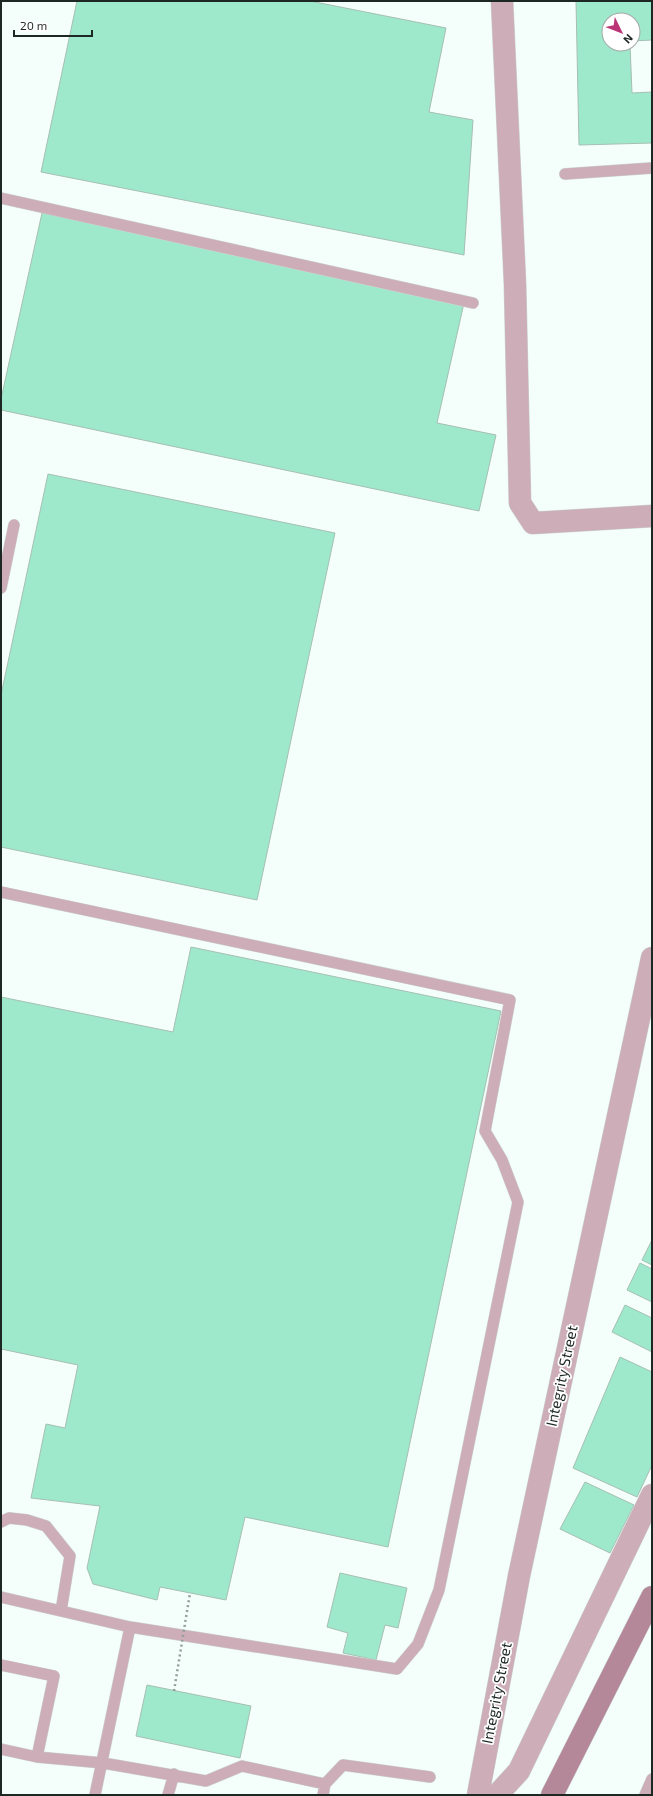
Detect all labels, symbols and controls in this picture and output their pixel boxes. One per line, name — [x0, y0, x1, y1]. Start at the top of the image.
scale bar — [14, 12, 92, 38]
north arrow — [601, 12, 641, 52]
text: 20 m — [20, 18, 47, 32]
text: N — [621, 32, 636, 47]
street label: Integrity Street — [542, 1323, 581, 1428]
street label: Integrity Street — [477, 1640, 515, 1745]

